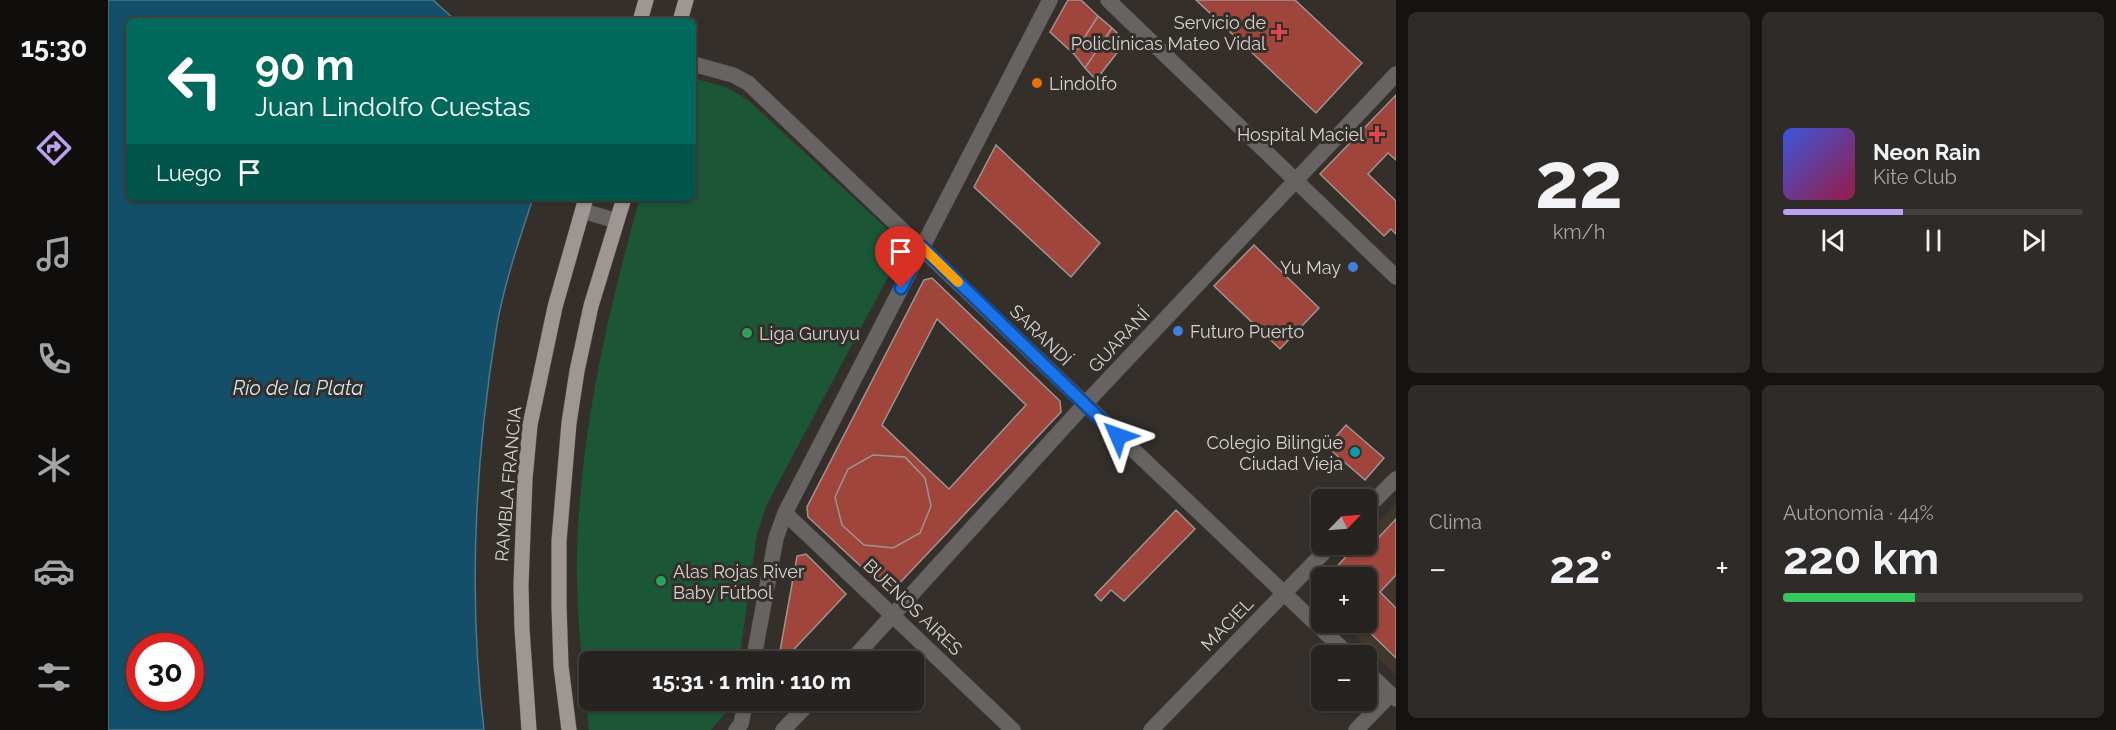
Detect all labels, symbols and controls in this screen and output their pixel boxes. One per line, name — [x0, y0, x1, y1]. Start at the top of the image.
place label: Servicio de Policlínicas Mateo Vidal — [1071, 12, 1266, 54]
marker: Servicio de Policlínicas Mateo Vidal — [1270, 23, 1288, 41]
text: 15:30 — [21, 32, 87, 63]
text: 90 m — [255, 41, 355, 90]
icon: left — [156, 42, 234, 120]
place label: Lindolfo — [1049, 73, 1117, 94]
marker: Lindolfo — [1030, 76, 1044, 90]
text: Juan Lindolfo Cuestas — [255, 91, 530, 122]
place label: Hospital Maciel — [1237, 124, 1364, 145]
marker: Hospital Maciel — [1368, 125, 1386, 143]
icon: directions — [33, 127, 75, 169]
text: 22 — [1535, 135, 1623, 226]
text: Neon Rain — [1873, 139, 1981, 165]
icon: arrive — [233, 156, 266, 189]
text: Luego — [156, 160, 221, 186]
text: Kite Club — [1873, 165, 1957, 189]
text: km/h — [1553, 220, 1605, 244]
icon: previous — [1817, 224, 1850, 257]
icon: pause — [1917, 224, 1950, 257]
icon: next — [2017, 224, 2050, 257]
pin — [875, 226, 926, 288]
icon: music — [33, 233, 75, 275]
icon: arrive — [884, 235, 917, 268]
place label: Yu May — [1280, 257, 1341, 278]
marker: Yu May — [1346, 260, 1360, 274]
street label: SARANDÍ — [1006, 300, 1077, 370]
street label: GUARANÍ — [1083, 302, 1154, 377]
place label: Futuro Puerto — [1190, 321, 1304, 342]
place label: Liga Guruyu — [759, 323, 860, 344]
marker: Futuro Puerto — [1171, 324, 1185, 338]
marker: Liga Guruyu — [740, 326, 754, 340]
icon: phone — [33, 338, 75, 380]
water label: Río de la Plata — [233, 376, 363, 400]
position arrow — [1086, 404, 1150, 468]
street label: RAMBLA FRANCIA — [491, 406, 525, 562]
place label: Colegio Bilingüe Ciudad Vieja — [1207, 432, 1343, 474]
icon: climate — [33, 444, 75, 486]
marker: Colegio Bilingüe Ciudad Vieja — [1348, 445, 1362, 459]
north arrow — [1311, 489, 1377, 555]
map controls — [1311, 489, 1377, 711]
text: Autonomía · 44% — [1783, 501, 1934, 525]
text: Clima — [1429, 510, 1482, 534]
text: 220 km — [1783, 532, 1939, 585]
text: 22° — [1549, 541, 1613, 594]
text: − — [1429, 549, 1447, 588]
text: + — [1715, 549, 1729, 588]
icon: car — [33, 550, 75, 592]
street label: BUENOS AIRES — [859, 555, 967, 659]
place label: Alas Rojas River Baby Fútbol — [673, 561, 805, 603]
button: + — [1311, 567, 1377, 633]
marker: Alas Rojas River Baby Fútbol — [654, 574, 668, 588]
street label: MACIEL — [1197, 593, 1258, 655]
speed limit sign: 30 — [126, 633, 204, 711]
button: − — [1311, 645, 1377, 711]
icon: filters — [33, 656, 75, 698]
text: 15:31 · 1 min · 110 m — [652, 668, 851, 694]

